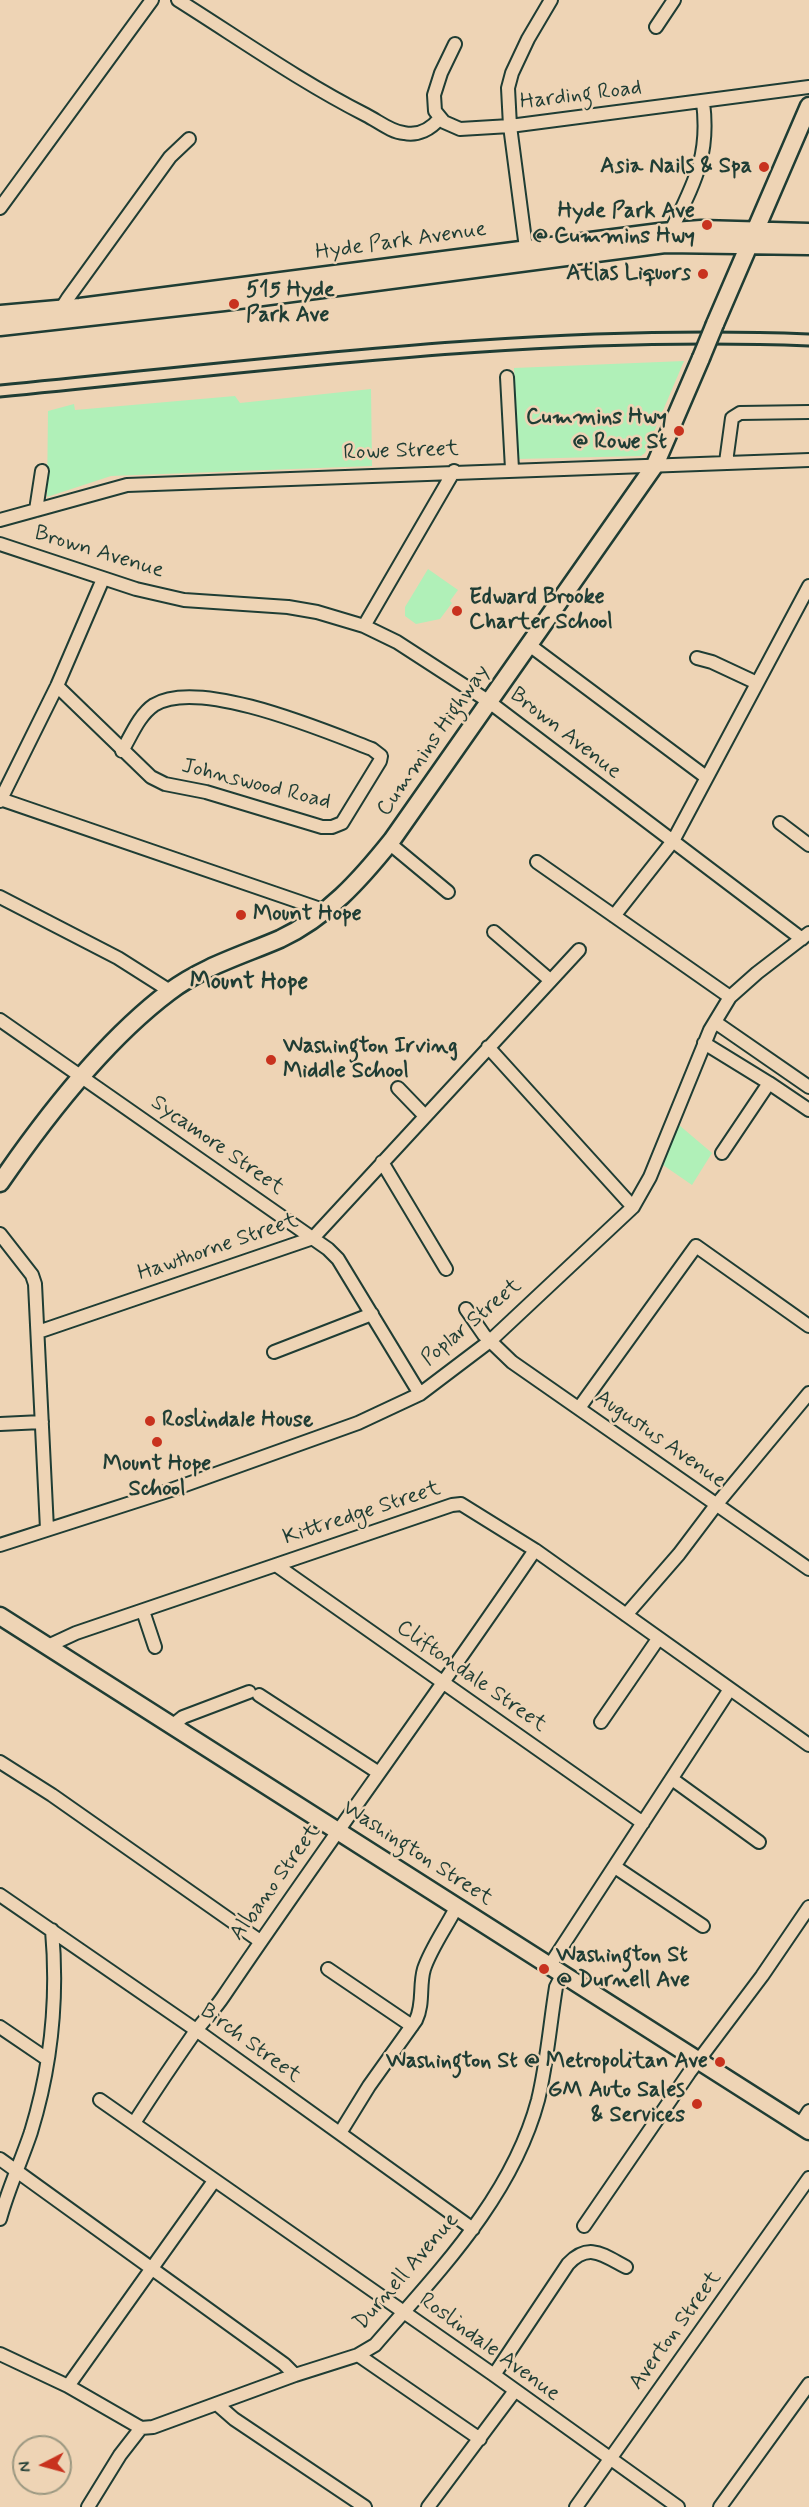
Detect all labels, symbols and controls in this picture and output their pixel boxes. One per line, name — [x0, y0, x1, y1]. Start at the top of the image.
street label: Harding Road — [519, 75, 643, 117]
place label: Asia Nails & Spa — [600, 154, 752, 180]
marker: Asia Nails & Spa — [757, 160, 771, 174]
place label: Hyde Park Ave @ Cummins Hwy — [532, 199, 695, 250]
street label: Hyde Park Avenue — [314, 217, 488, 267]
marker: Hyde Park Ave @ Cummins Hwy — [700, 218, 714, 232]
place label: Atlas Liquors — [566, 261, 691, 287]
marker: Atlas Liquors — [696, 267, 710, 281]
place label: 515 Hyde Park Ave — [246, 278, 335, 330]
marker: 515 Hyde Park Ave — [227, 297, 241, 311]
place label: Cummins Hwy @ Rowe St — [526, 405, 667, 457]
marker: Cummins Hwy @ Rowe St — [672, 424, 686, 438]
street label: Rowe Street — [343, 437, 459, 467]
street label: Brown Avenue — [31, 521, 167, 585]
place label: Edward Brooke Charter School — [469, 585, 613, 636]
marker: Edward Brooke Charter School — [450, 604, 464, 618]
street label: Cummins Highway — [372, 660, 496, 822]
street label: Brown Avenue — [504, 682, 626, 786]
street label: Johnswood Road — [179, 754, 333, 816]
place label: Mount Hope — [253, 902, 362, 928]
marker: Mount Hope — [234, 908, 248, 922]
district label: Mount Hope — [190, 969, 308, 997]
place label: Washington Irving Middle School — [283, 1034, 458, 1086]
marker: Washington Irving Middle School — [264, 1053, 278, 1067]
street label: Sycamore Street — [145, 1090, 289, 1202]
street label: Hawthorne Street — [134, 1208, 302, 1288]
street label: Poplar Street — [417, 1273, 527, 1373]
street label: Augustus Avenue — [589, 1385, 731, 1495]
place label: Roslindale House — [162, 1408, 313, 1434]
marker: Roslindale House — [143, 1414, 157, 1428]
marker: Mount Hope School — [150, 1435, 164, 1449]
place label: Mount Hope School — [103, 1452, 211, 1504]
street label: Kittredge Street — [280, 1476, 444, 1552]
street label: Cliftondale Street — [391, 1615, 551, 1739]
street label: Washington Street — [337, 1795, 497, 1913]
street label: Albano Street — [225, 1820, 327, 1946]
place label: Washington St @ Durnell Ave — [556, 1943, 690, 1994]
marker: Washington St @ Durnell Ave — [537, 1962, 551, 1976]
street label: Birch Street — [194, 1998, 306, 2090]
place label: Washington St @ Metropolitan Ave — [386, 2049, 708, 2075]
marker: Washington St @ Metropolitan Ave — [713, 2055, 727, 2069]
place label: GM Auto Sales & Services — [548, 2078, 685, 2130]
marker: GM Auto Sales & Services — [690, 2097, 704, 2111]
street label: Durnell Avenue — [349, 2208, 465, 2336]
street label: Averton Street — [624, 2266, 728, 2396]
street label: Roslindale Avenue — [413, 2288, 565, 2408]
north arrow — [12, 2435, 72, 2495]
text: N — [15, 2460, 37, 2473]

